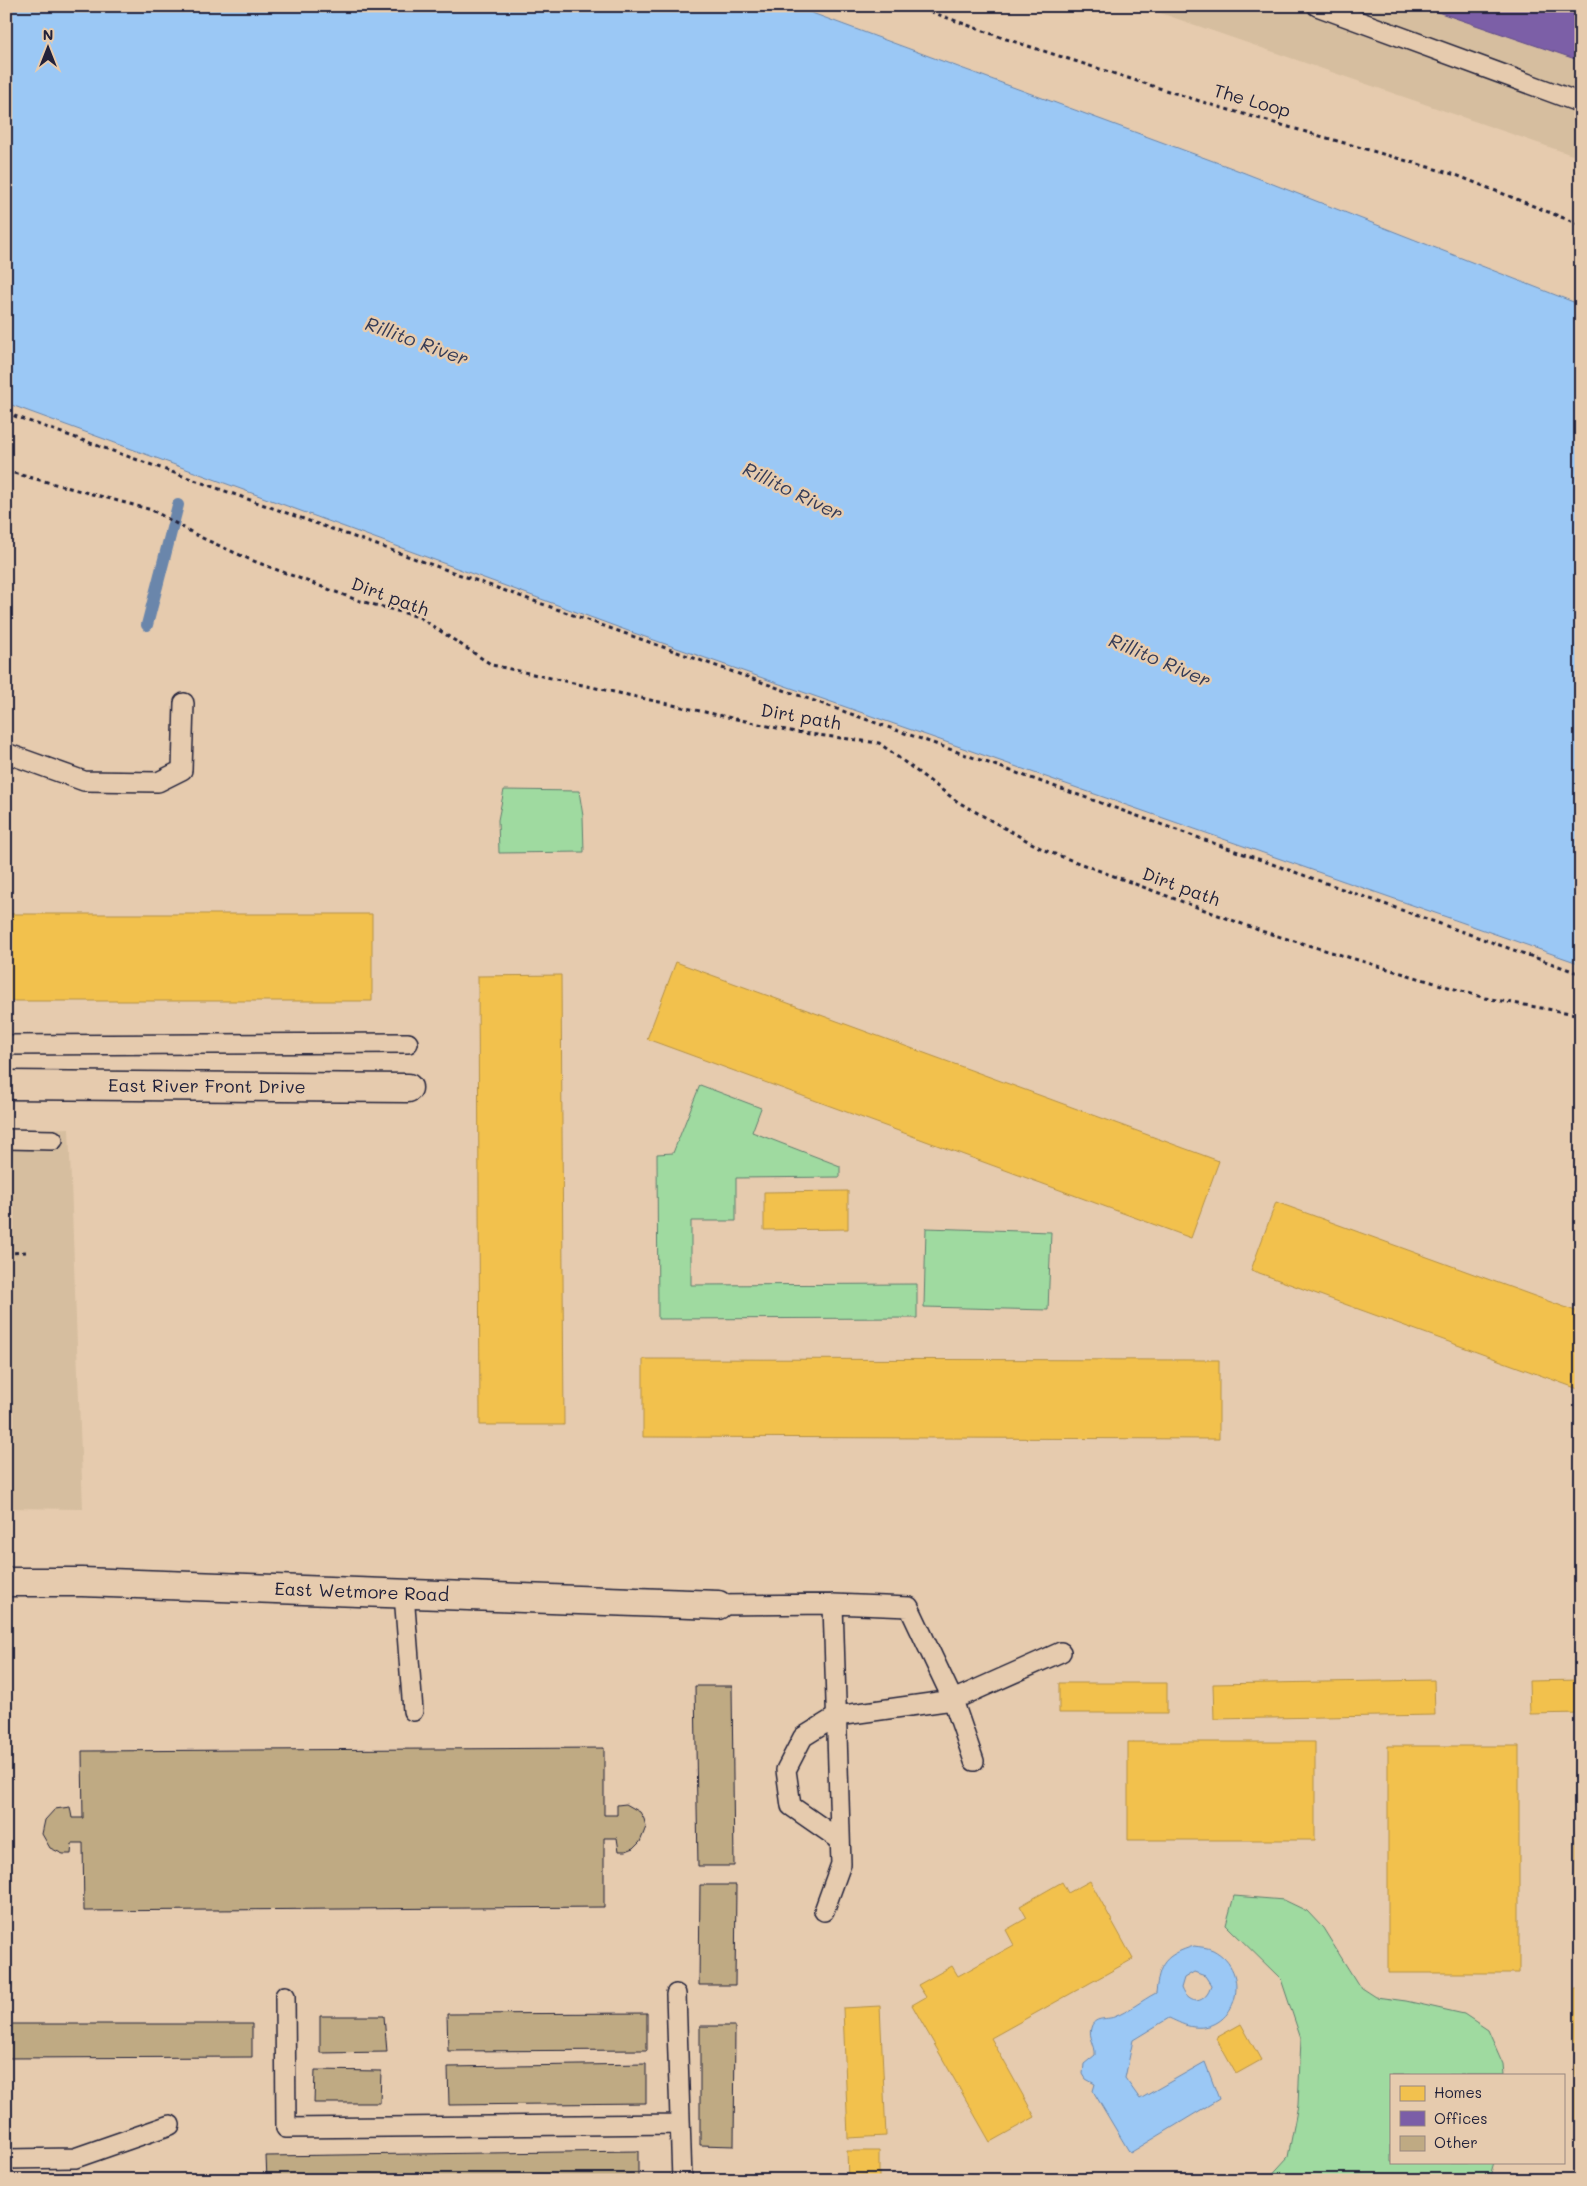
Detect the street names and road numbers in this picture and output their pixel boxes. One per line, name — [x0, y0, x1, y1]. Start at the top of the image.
street label: The Loop — [1211, 78, 1294, 122]
street label: Dirt path — [348, 571, 432, 621]
street label: Dirt path — [759, 697, 843, 735]
street label: Dirt path — [1139, 861, 1223, 911]
street label: East River Front Drive — [108, 1073, 306, 1098]
street label: East Wetmore Road — [274, 1576, 450, 1606]

